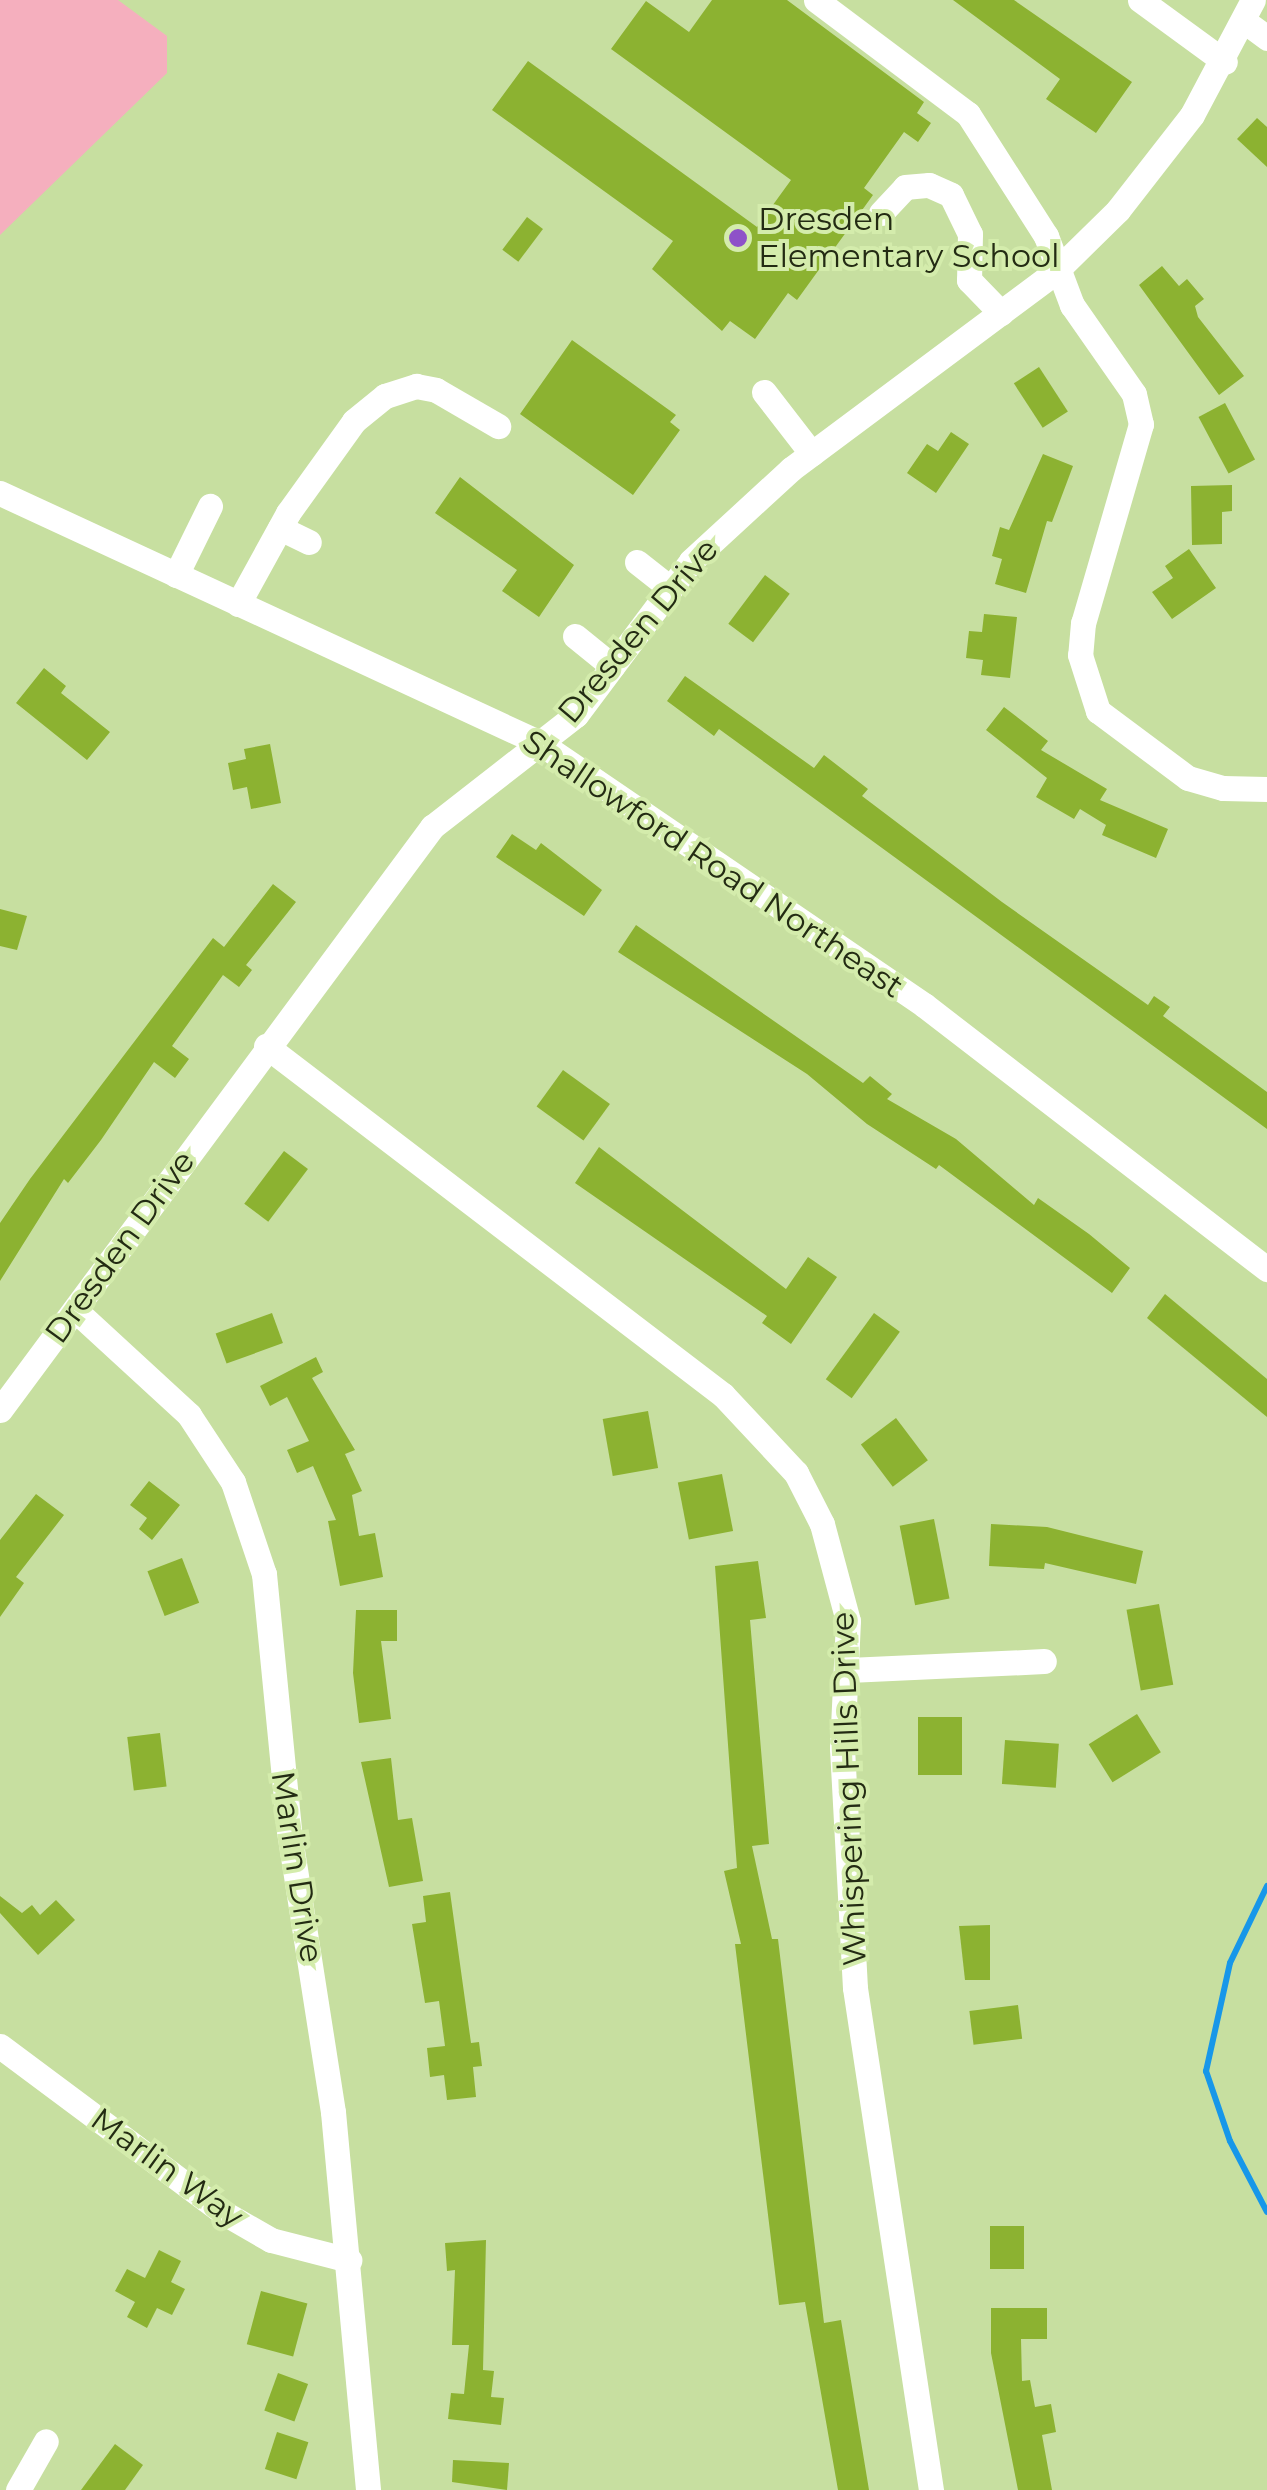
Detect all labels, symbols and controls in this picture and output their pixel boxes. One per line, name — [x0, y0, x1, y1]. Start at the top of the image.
place label: Dresden Elementary School — [758, 201, 1060, 276]
marker: Dresden Elementary School — [727, 227, 749, 249]
street label: Dresden Drive — [550, 531, 726, 731]
street label: Shallowford Road Northeast — [515, 722, 911, 1006]
street label: Dresden Drive — [37, 1143, 203, 1351]
street label: Whispering Hills Drive — [824, 1611, 874, 1967]
street label: Marlin Drive — [263, 1769, 331, 1965]
street label: Marlin Way — [83, 2100, 251, 2236]

